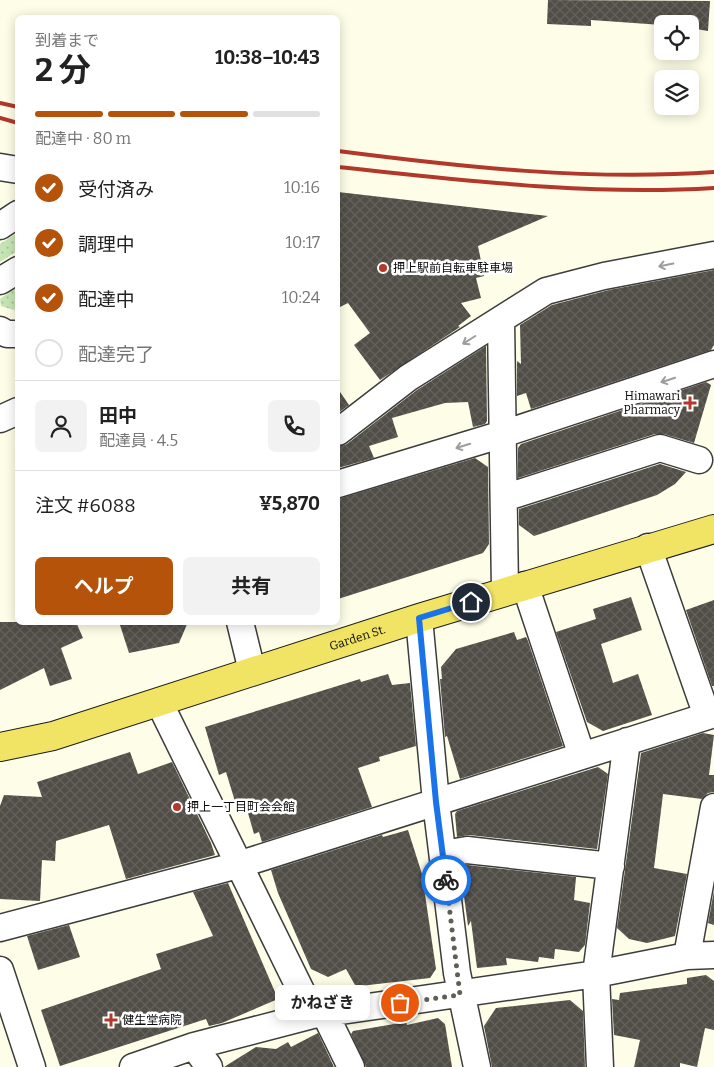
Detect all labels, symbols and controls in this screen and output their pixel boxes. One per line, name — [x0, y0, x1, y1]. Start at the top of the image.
map controls — [654, 15, 699, 115]
button: locate — [654, 15, 699, 60]
text: 到着まで — [35, 31, 99, 50]
text: 10:38–10:43 — [215, 46, 320, 69]
text: 2 分 — [35, 51, 91, 89]
button: layers — [654, 70, 699, 115]
text: 配達中 · 80 m — [35, 129, 131, 148]
icon: check — [35, 174, 63, 202]
text: 受付済み — [78, 178, 154, 201]
text: 10:16 — [284, 178, 320, 197]
icon: check — [35, 229, 63, 257]
text: 調理中 — [78, 233, 135, 256]
text: 10:17 — [286, 233, 320, 252]
one-way arrow — [659, 260, 675, 270]
place label: 押上駅前自転車駐車場 — [393, 261, 513, 275]
marker: 押上駅前自転車駐車場 — [377, 262, 389, 274]
icon: check — [35, 284, 63, 312]
text: 配達中 — [78, 288, 135, 311]
text: 10:24 — [282, 288, 320, 307]
one-way arrow — [462, 336, 476, 346]
text: 配達完了 — [78, 343, 154, 366]
one-way arrow — [660, 376, 676, 385]
place label: Himawari Pharmacy — [624, 389, 681, 417]
marker: Himawari Pharmacy — [684, 397, 696, 409]
button: person — [35, 400, 87, 452]
button: phone — [268, 400, 320, 452]
text: 田中 — [99, 404, 137, 427]
text: 配達員 · 4.5 — [99, 431, 178, 450]
one-way arrow — [456, 442, 472, 452]
text: ¥5,870 — [259, 492, 320, 515]
text: 注文 #6088 — [35, 494, 136, 517]
button: ヘルプ — [35, 557, 173, 615]
button: 共有 — [183, 557, 320, 615]
pin — [450, 581, 492, 623]
icon: home — [457, 588, 485, 616]
street label: Garden St. — [328, 622, 387, 653]
place label: 押上一丁目町会会館 — [187, 800, 295, 814]
marker: 押上一丁目町会会館 — [171, 801, 183, 813]
courier — [421, 855, 471, 905]
icon: bike — [432, 866, 460, 894]
pin — [379, 982, 421, 1024]
callout: かねざき — [275, 986, 370, 1020]
icon: bag — [386, 989, 414, 1017]
text: かねざき — [290, 993, 355, 1012]
marker: 健生堂病院 — [104, 1013, 118, 1027]
place label: 健生堂病院 — [122, 1013, 182, 1027]

